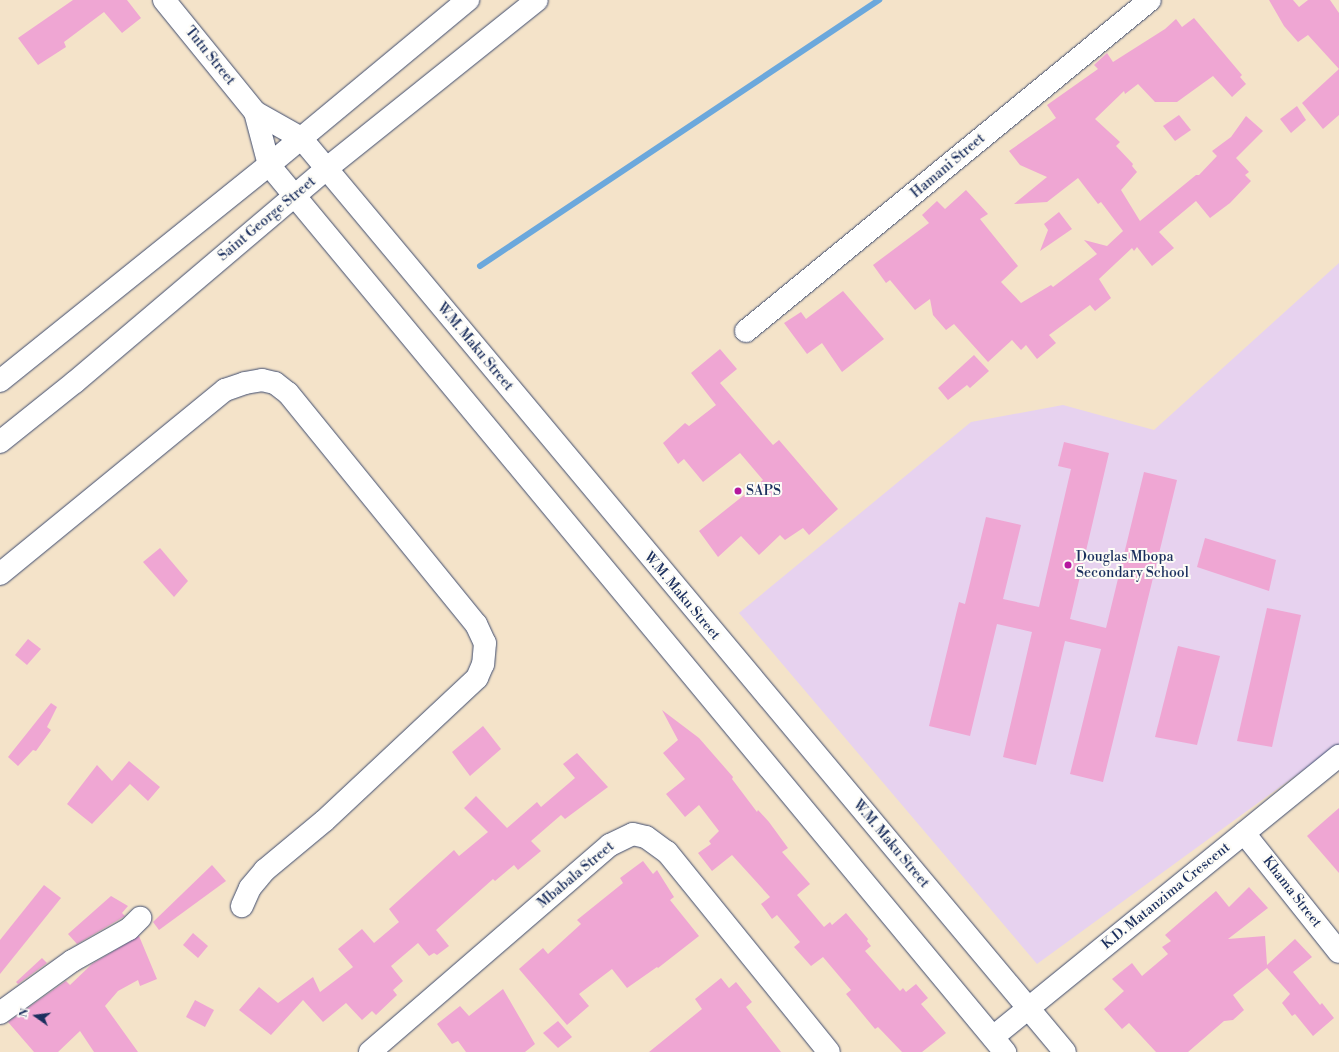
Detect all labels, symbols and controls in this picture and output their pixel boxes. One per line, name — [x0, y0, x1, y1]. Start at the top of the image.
street label: Tutu Street — [181, 23, 239, 89]
street label: Hamani Street — [908, 130, 988, 202]
street label: Saint George Street — [215, 173, 319, 265]
street label: W.M. Maku Street — [433, 300, 517, 394]
place label: SAPS — [746, 483, 781, 499]
marker: SAPS — [733, 486, 743, 496]
street label: W.M. Maku Street — [640, 549, 724, 643]
place label: Douglas Mbopa Secondary School — [1076, 549, 1189, 582]
marker: Douglas Mbopa Secondary School — [1063, 560, 1073, 570]
street label: W.M. Maku Street — [849, 797, 933, 891]
street label: Mbabala Street — [534, 838, 618, 912]
street label: K.D. Matanzima Crescent — [1099, 839, 1233, 953]
street label: Khama Street — [1259, 853, 1325, 931]
north arrow — [16, 996, 56, 1036]
text: N — [17, 1007, 32, 1019]

